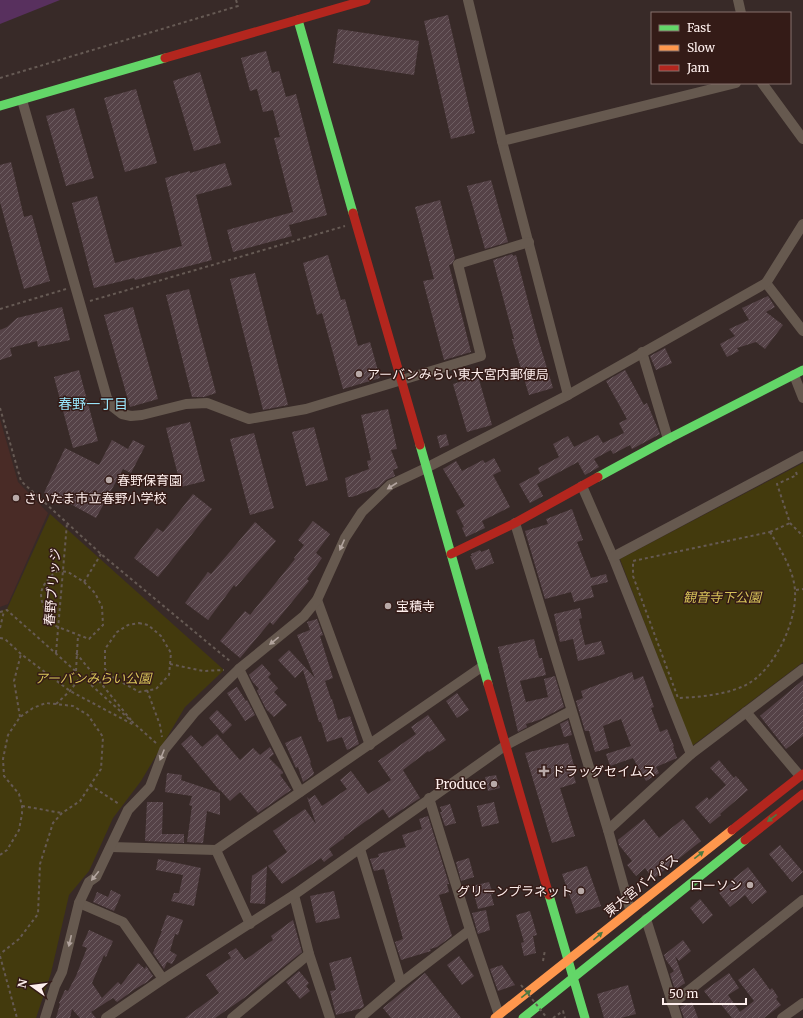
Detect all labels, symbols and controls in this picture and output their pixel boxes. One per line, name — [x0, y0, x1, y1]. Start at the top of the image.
legend — [651, 12, 791, 84]
text: Fast — [687, 20, 711, 35]
text: Slow — [687, 40, 716, 55]
text: Jam — [686, 60, 710, 75]
place label: アーバンみらい東大宮内郵便局 — [367, 366, 549, 383]
marker: アーバンみらい東大宮内郵便局 — [354, 369, 364, 379]
district label: 春野一丁目 — [58, 395, 128, 413]
place label: 春野保育園 — [117, 472, 182, 489]
marker: 春野保育園 — [104, 475, 114, 485]
one-way arrow — [386, 482, 397, 489]
place label: さいたま市立春野小学校 — [24, 490, 167, 507]
marker: さいたま市立春野小学校 — [11, 493, 21, 503]
one-way arrow — [339, 539, 345, 550]
street label: 春野ブリッジ — [41, 547, 64, 627]
park label: 観音寺下公園 — [683, 589, 763, 606]
place label: 宝積寺 — [396, 598, 435, 615]
marker: 宝積寺 — [383, 601, 393, 611]
one-way arrow — [268, 637, 279, 645]
park label: アーバンみらい公園 — [35, 670, 153, 687]
one-way arrow — [159, 749, 166, 761]
place label: ドラッグセイムス — [552, 763, 656, 780]
marker: ドラッグセイムス — [539, 766, 549, 776]
place label: Produce — [435, 776, 486, 793]
marker: Produce — [489, 779, 499, 789]
one-way arrow — [767, 814, 778, 822]
street label: 東大宮バイパス — [601, 850, 682, 921]
one-way arrow — [694, 851, 705, 859]
one-way arrow — [91, 870, 100, 881]
place label: ローソン — [690, 877, 742, 894]
marker: ローソン — [745, 880, 755, 890]
place label: グリーンプラネット — [457, 883, 573, 900]
marker: グリーンプラネット — [576, 886, 586, 896]
one-way arrow — [592, 932, 603, 941]
one-way arrow — [66, 935, 72, 947]
north arrow — [12, 966, 52, 1006]
text: N — [14, 977, 30, 989]
scale bar — [663, 980, 746, 1006]
text: 50 m — [669, 986, 698, 1001]
one-way arrow — [520, 990, 531, 998]

